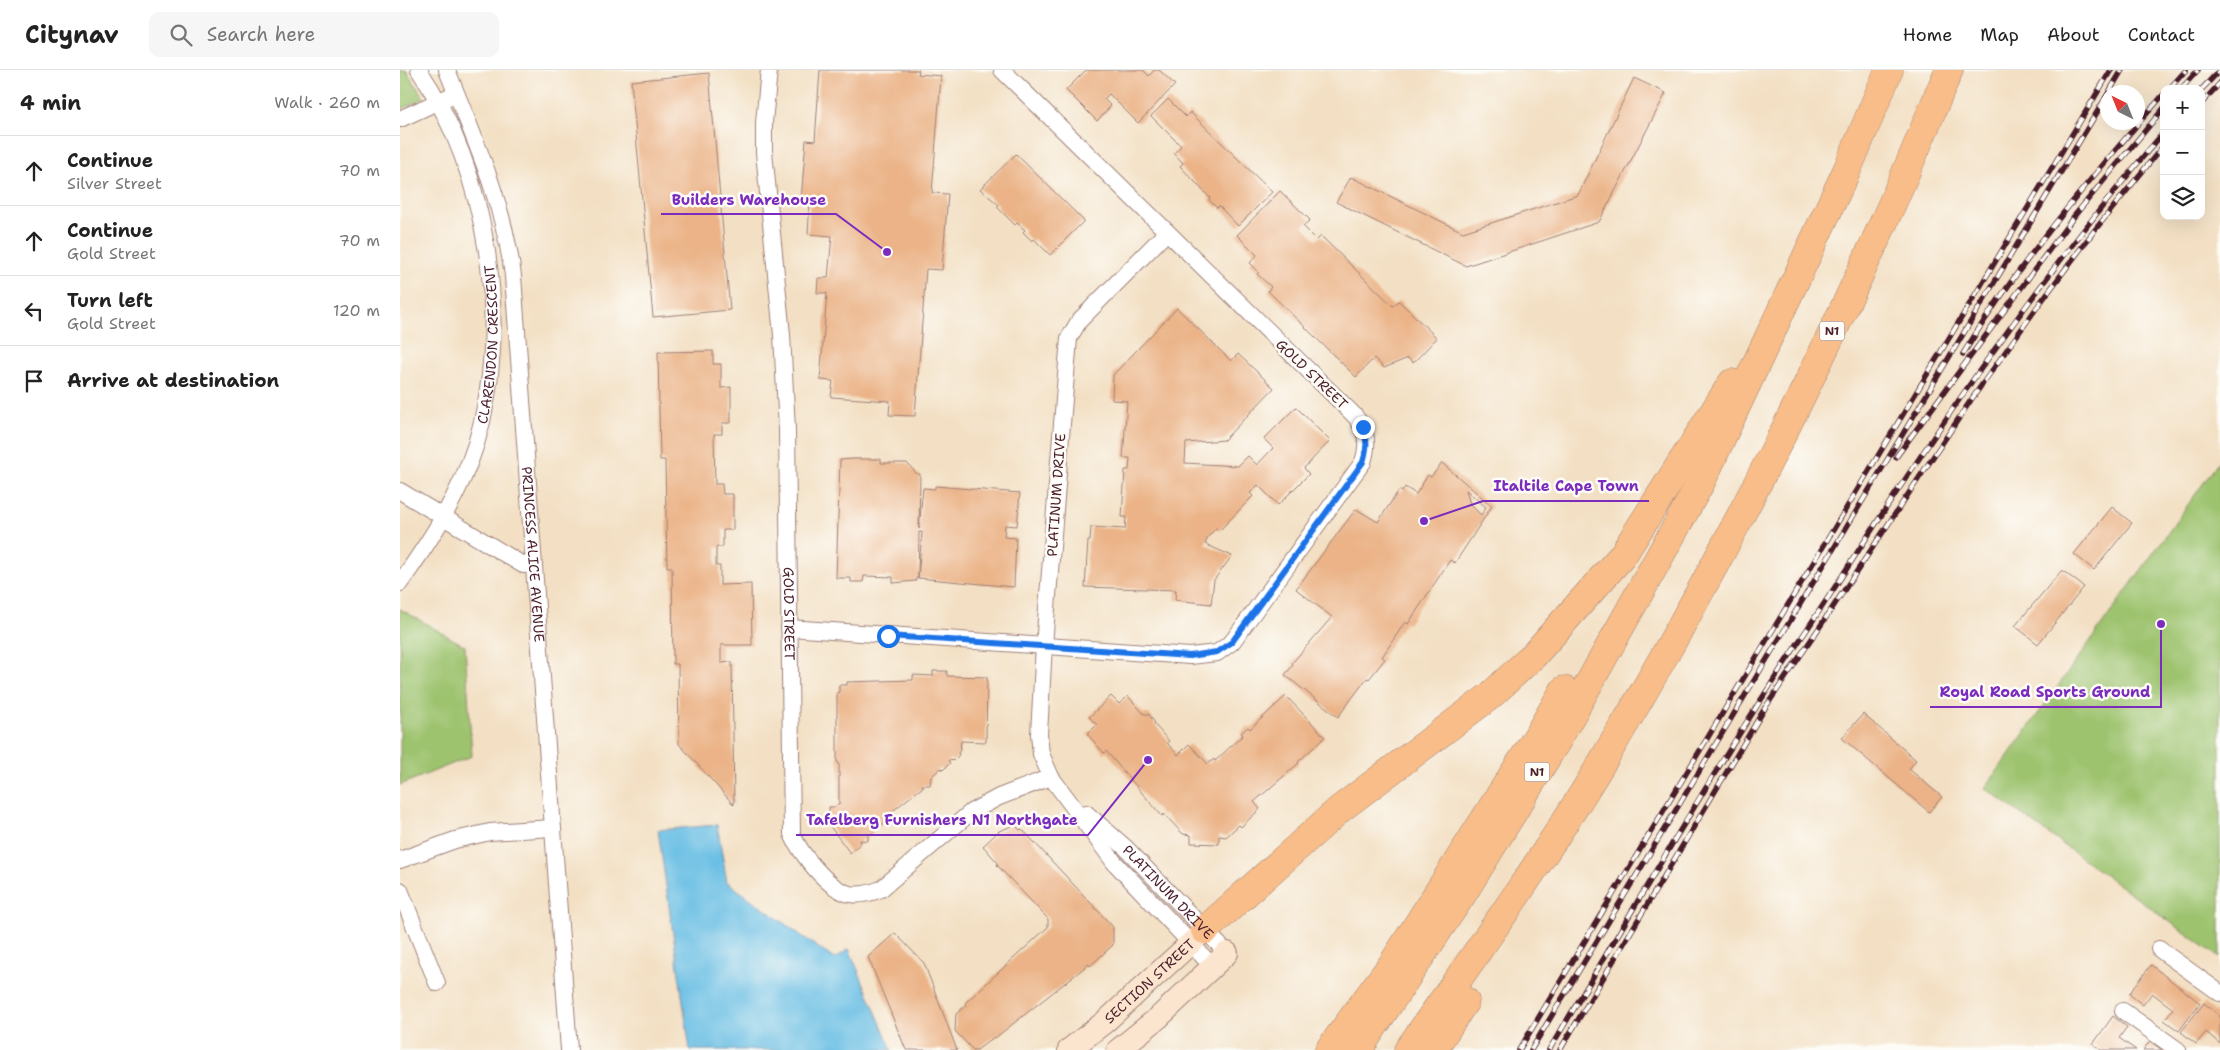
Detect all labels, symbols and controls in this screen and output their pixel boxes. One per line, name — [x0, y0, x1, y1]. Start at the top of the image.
search box — [149, 12, 499, 57]
text: Citynav — [25, 19, 119, 51]
icon: search — [167, 21, 195, 49]
text: Search here — [207, 22, 315, 47]
text: Home — [1903, 23, 1952, 47]
text: Map — [1980, 23, 2019, 47]
text: About — [2047, 23, 2100, 47]
text: Contact — [2128, 23, 2195, 47]
north arrow — [2100, 85, 2145, 130]
map controls — [2160, 85, 2205, 220]
button: + — [2160, 85, 2205, 130]
text: 4 min — [20, 89, 81, 117]
text: Walk · 260 m — [274, 92, 380, 113]
button: − — [2160, 130, 2205, 175]
text: Continue — [67, 148, 153, 173]
icon: ahead — [20, 157, 48, 185]
text: 70 m — [339, 160, 380, 181]
text: Silver Street — [67, 173, 162, 194]
button: layers — [2160, 175, 2205, 220]
callout: Builders Warehouse — [661, 184, 836, 214]
text: Builders Warehouse — [672, 190, 826, 210]
text: Continue — [67, 218, 153, 243]
icon: ahead — [20, 227, 48, 255]
text: 70 m — [339, 230, 380, 251]
text: Gold Street — [67, 243, 156, 264]
street label: CLARENDON CRESCENT — [473, 263, 502, 426]
text: Turn left — [67, 288, 153, 313]
icon: left — [20, 297, 48, 325]
text: 120 m — [333, 300, 380, 321]
text: Gold Street — [67, 313, 156, 334]
road number: N1 — [1820, 322, 1844, 340]
street label: GOLD STREET — [1272, 335, 1352, 413]
icon: arrive — [20, 367, 48, 395]
text: Arrive at destination — [67, 368, 279, 393]
route end — [1352, 416, 1375, 439]
street label: PLATINUM DRIVE — [1043, 432, 1069, 557]
street label: PRINCESS ALICE AVENUE — [518, 466, 548, 643]
callout: Italtile Cape Town — [1483, 471, 1649, 501]
text: Italtile Cape Town — [1493, 476, 1639, 496]
street label: GOLD STREET — [780, 567, 799, 661]
route start — [877, 625, 900, 648]
callout: Royal Road Sports Ground — [1930, 677, 2161, 707]
text: Royal Road Sports Ground — [1940, 682, 2150, 702]
road number: N1 — [1524, 762, 1550, 782]
callout: Tafelberg Furnishers N1 Northgate — [796, 805, 1088, 835]
text: Tafelberg Furnishers N1 Northgate — [806, 810, 1078, 830]
street label: PLATINUM DRIVE — [1119, 841, 1218, 943]
street label: SECTION STREET — [1100, 935, 1199, 1027]

